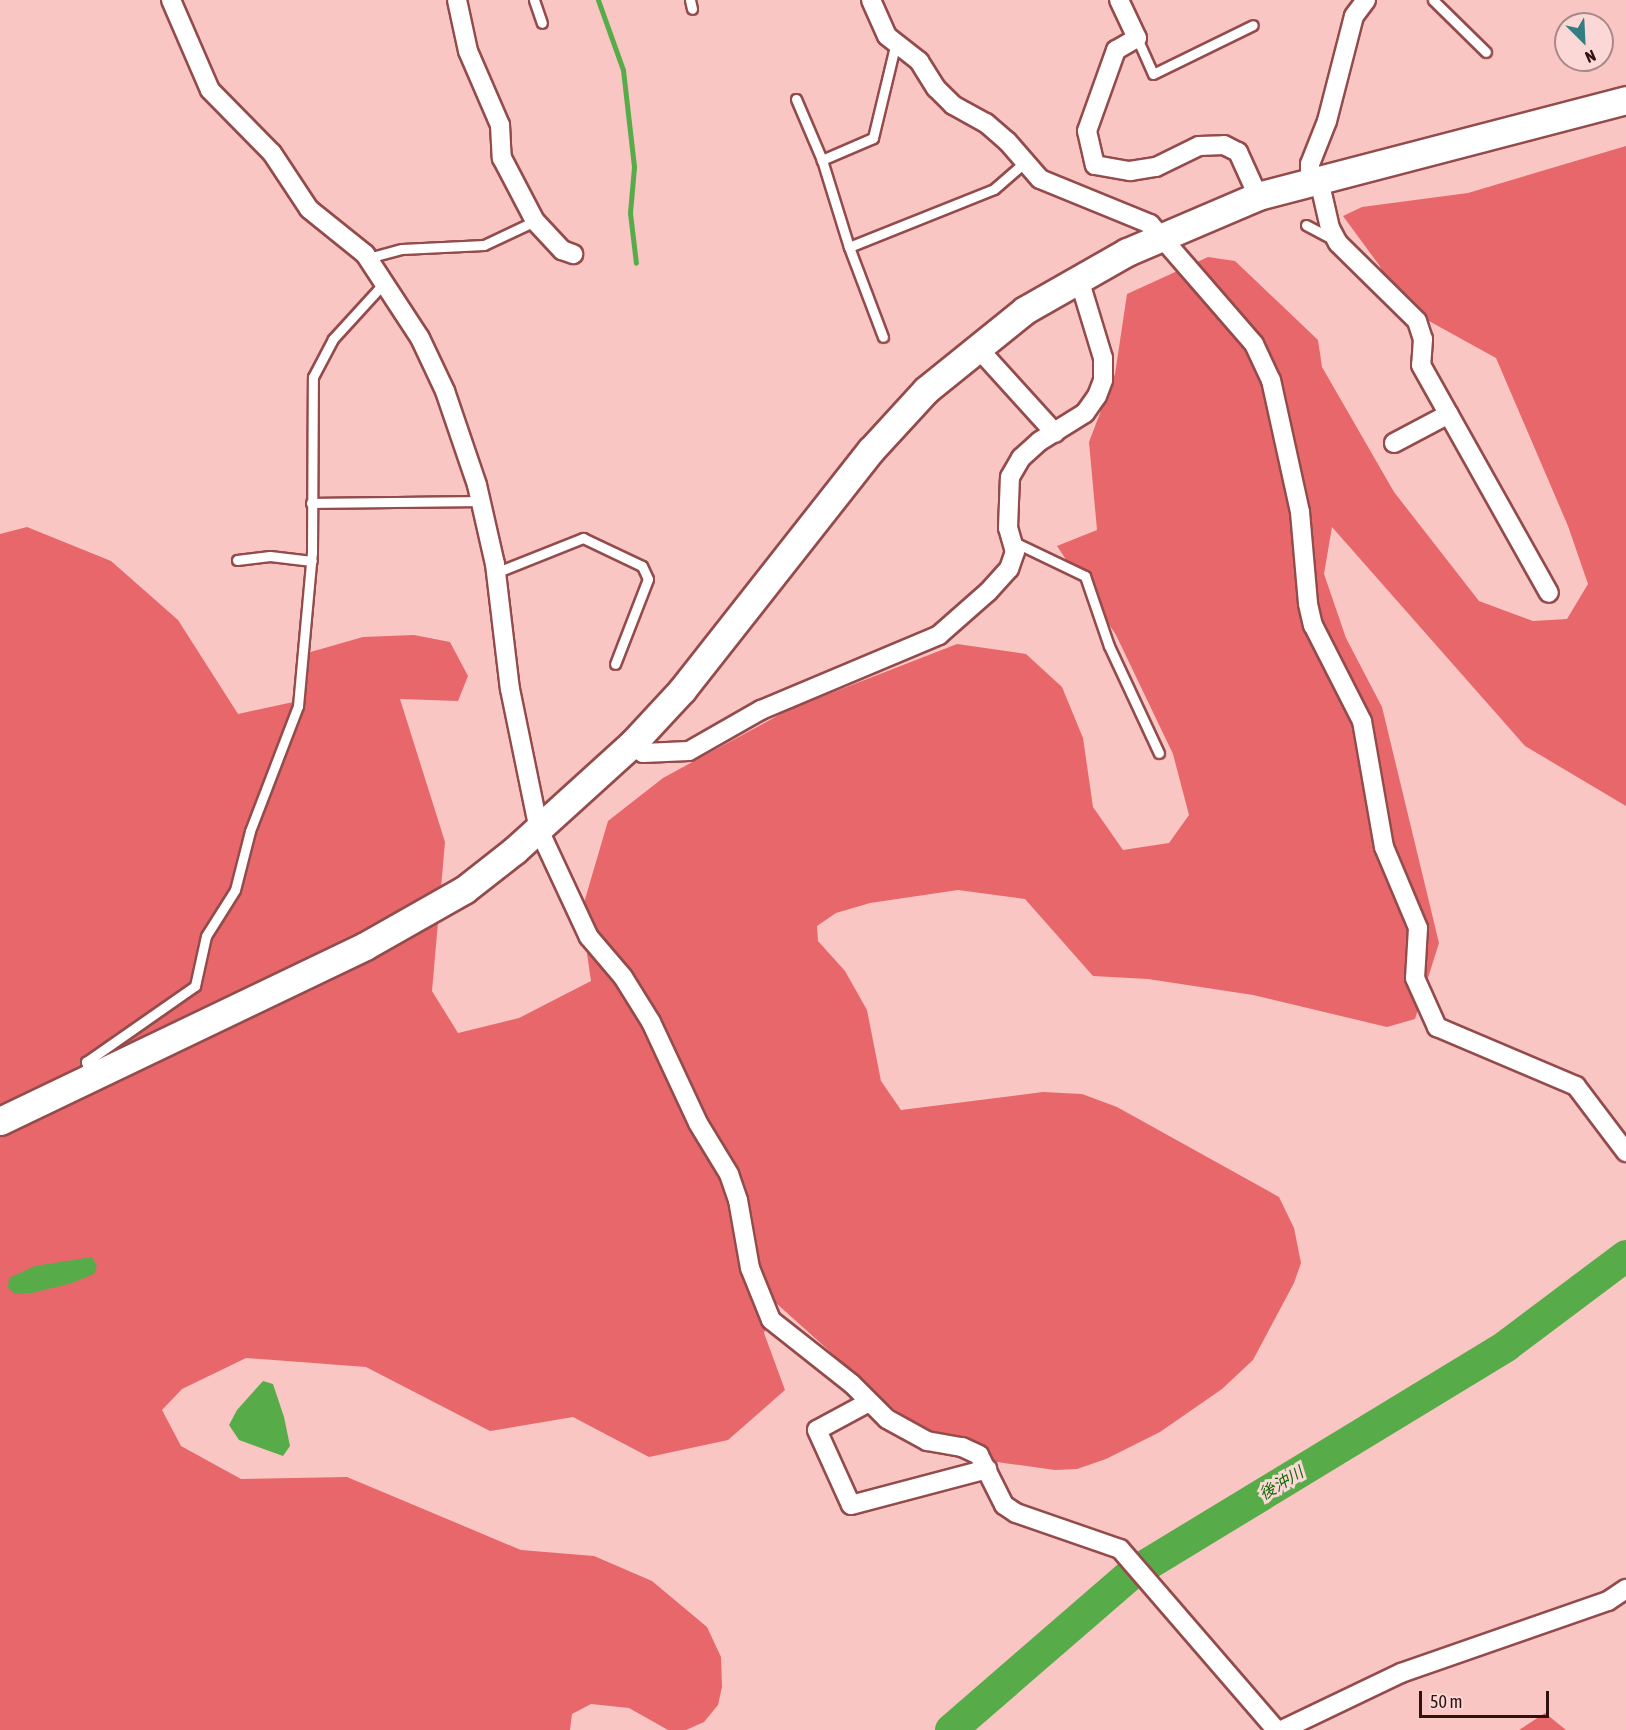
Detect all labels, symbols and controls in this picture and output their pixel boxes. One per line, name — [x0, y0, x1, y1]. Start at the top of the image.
north arrow — [1554, 12, 1614, 72]
text: N — [1583, 46, 1598, 67]
water label: 後沖川 — [1255, 1462, 1307, 1504]
scale bar — [1422, 1679, 1552, 1717]
text: 50 m — [1430, 1691, 1462, 1712]

